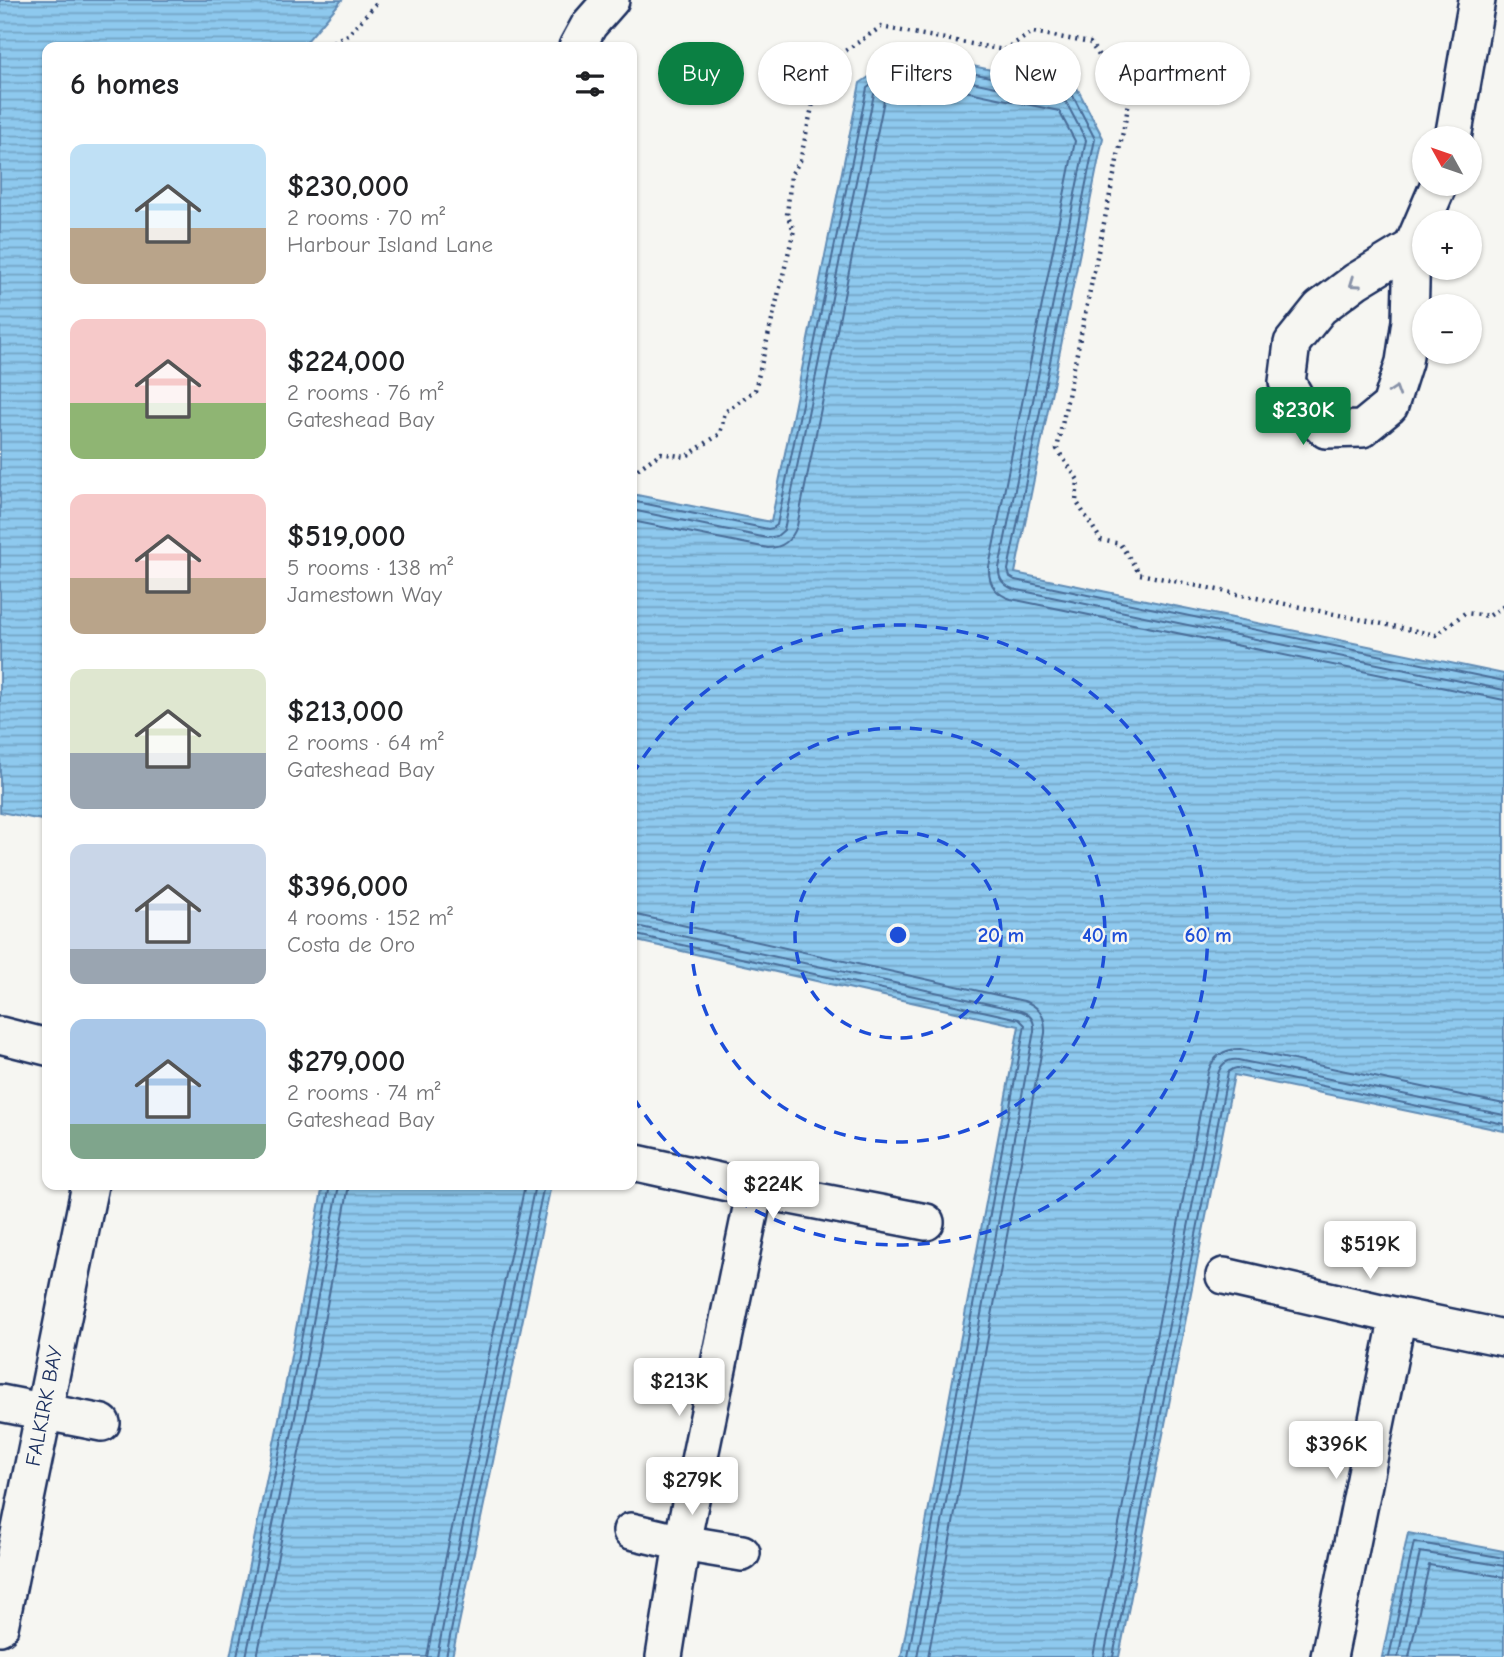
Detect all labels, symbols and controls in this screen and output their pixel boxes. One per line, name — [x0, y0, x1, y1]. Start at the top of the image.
chip: Buy — [658, 42, 744, 105]
chip: Rent — [758, 42, 852, 105]
chip: Filters — [866, 42, 976, 105]
chip: New — [990, 42, 1081, 105]
chip: Apartment — [1095, 42, 1250, 105]
icon: filters — [571, 65, 609, 103]
text: 6 homes — [70, 67, 179, 102]
north arrow — [1412, 126, 1482, 196]
map controls — [1412, 126, 1482, 364]
text: $230,000 — [287, 169, 409, 204]
icon: home — [126, 172, 210, 256]
text: 2 rooms · 70 m² — [287, 204, 445, 231]
button: + — [1412, 210, 1482, 280]
text: Harbour Island Lane — [287, 231, 493, 258]
one-way arrow — [1349, 275, 1362, 287]
button: − — [1412, 294, 1482, 364]
text: $224,000 — [287, 344, 405, 379]
icon: home — [126, 347, 210, 431]
text: 2 rooms · 76 m² — [287, 379, 443, 406]
one-way arrow — [1387, 386, 1401, 398]
pin: $230K — [1254, 388, 1352, 447]
text: $230K — [1272, 396, 1334, 423]
text: Gateshead Bay — [287, 406, 434, 433]
text: $519,000 — [287, 519, 406, 554]
icon: home — [126, 522, 210, 606]
text: 5 rooms · 138 m² — [287, 554, 453, 581]
text: Jamestown Way — [287, 581, 442, 608]
text: $213,000 — [287, 694, 404, 729]
icon: home — [126, 697, 210, 781]
text: 2 rooms · 64 m² — [287, 729, 444, 756]
text: Gateshead Bay — [287, 756, 434, 783]
text: $396,000 — [287, 869, 408, 904]
icon: home — [126, 872, 210, 956]
text: 4 rooms · 152 m² — [287, 904, 453, 931]
centre of rings — [886, 923, 910, 947]
text: 20 m — [978, 923, 1024, 947]
text: 40 m — [1082, 923, 1128, 947]
text: 60 m — [1184, 923, 1232, 947]
text: Costa de Oro — [287, 931, 415, 958]
text: $279,000 — [287, 1044, 406, 1079]
icon: home — [126, 1047, 210, 1131]
text: 2 rooms · 74 m² — [287, 1079, 440, 1106]
text: Gateshead Bay — [287, 1106, 434, 1133]
pin: $224K — [724, 1162, 822, 1221]
text: $224K — [743, 1170, 803, 1197]
pin: $519K — [1321, 1222, 1419, 1281]
text: $519K — [1340, 1230, 1400, 1257]
street label: FALKIRK BAY — [21, 1343, 68, 1468]
pin: $213K — [630, 1358, 728, 1418]
text: $213K — [650, 1367, 708, 1394]
pin: $396K — [1287, 1422, 1385, 1481]
text: $396K — [1305, 1430, 1367, 1457]
pin: $279K — [643, 1458, 741, 1517]
text: $279K — [662, 1466, 722, 1493]

